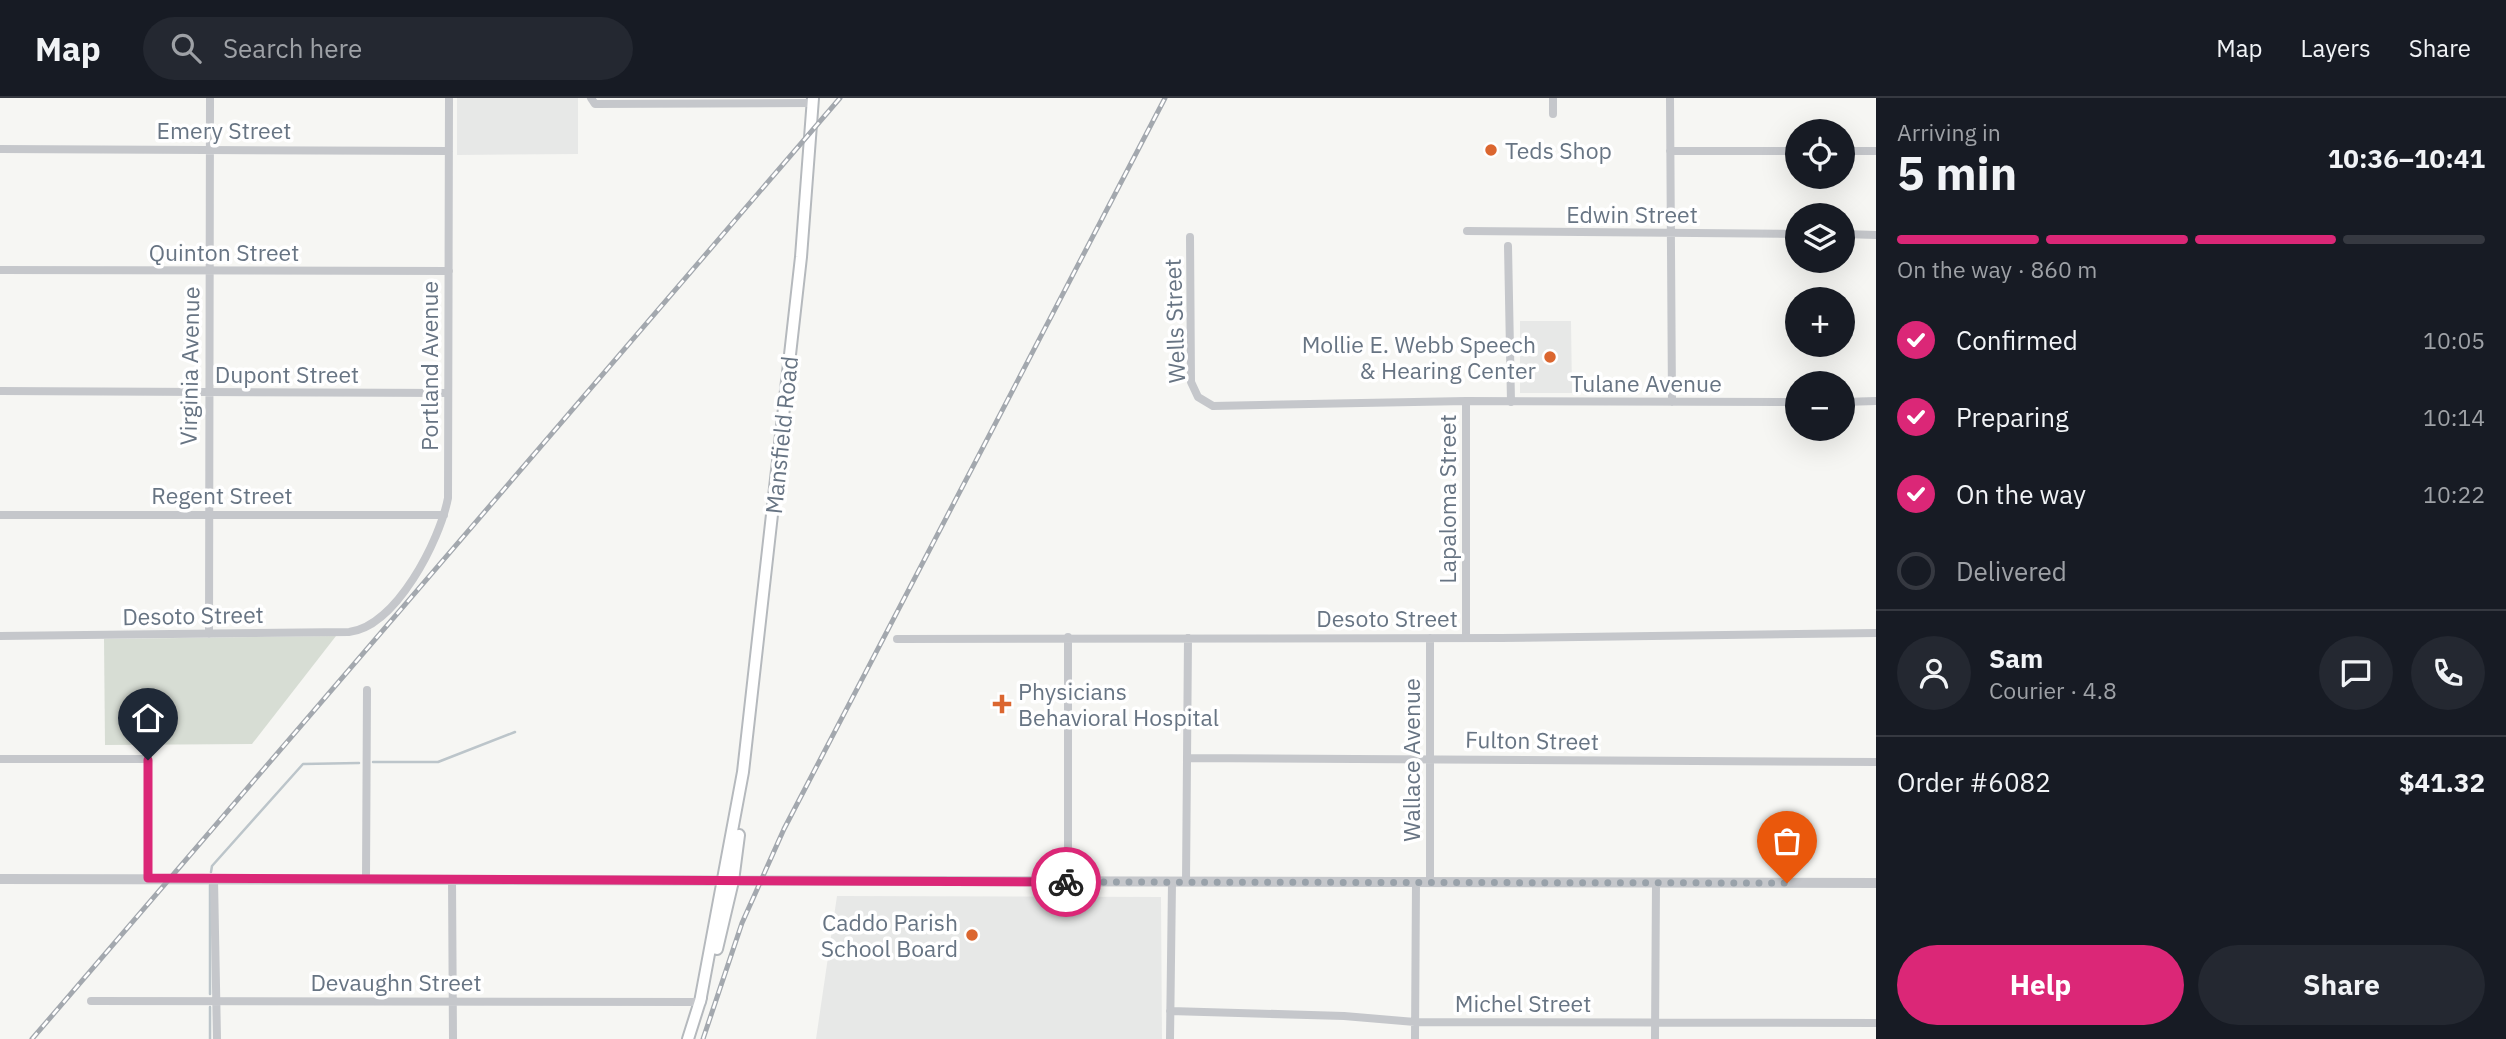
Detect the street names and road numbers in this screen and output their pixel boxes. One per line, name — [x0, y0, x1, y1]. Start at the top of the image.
street label: Emery Street — [157, 115, 291, 145]
street label: Edwin Street — [1566, 199, 1698, 229]
street label: Quinton Street — [149, 237, 299, 267]
street label: Wells Street — [1157, 258, 1191, 384]
street label: Portland Avenue — [414, 281, 444, 451]
street label: Virginia Avenue — [173, 286, 205, 446]
street label: Mansfield Road — [758, 355, 804, 515]
street label: Dupont Street — [215, 359, 359, 389]
street label: Tulane Avenue — [1570, 368, 1722, 398]
street label: Lapaloma Street — [1432, 414, 1462, 584]
street label: Regent Street — [151, 480, 293, 510]
street label: Desoto Street — [122, 599, 264, 631]
street label: Desoto Street — [1316, 603, 1458, 633]
street label: Wallace Avenue — [1396, 678, 1426, 842]
street label: Fulton Street — [1465, 724, 1599, 756]
street label: Devaughn Street — [310, 967, 482, 997]
street label: Michel Street — [1455, 988, 1591, 1018]

